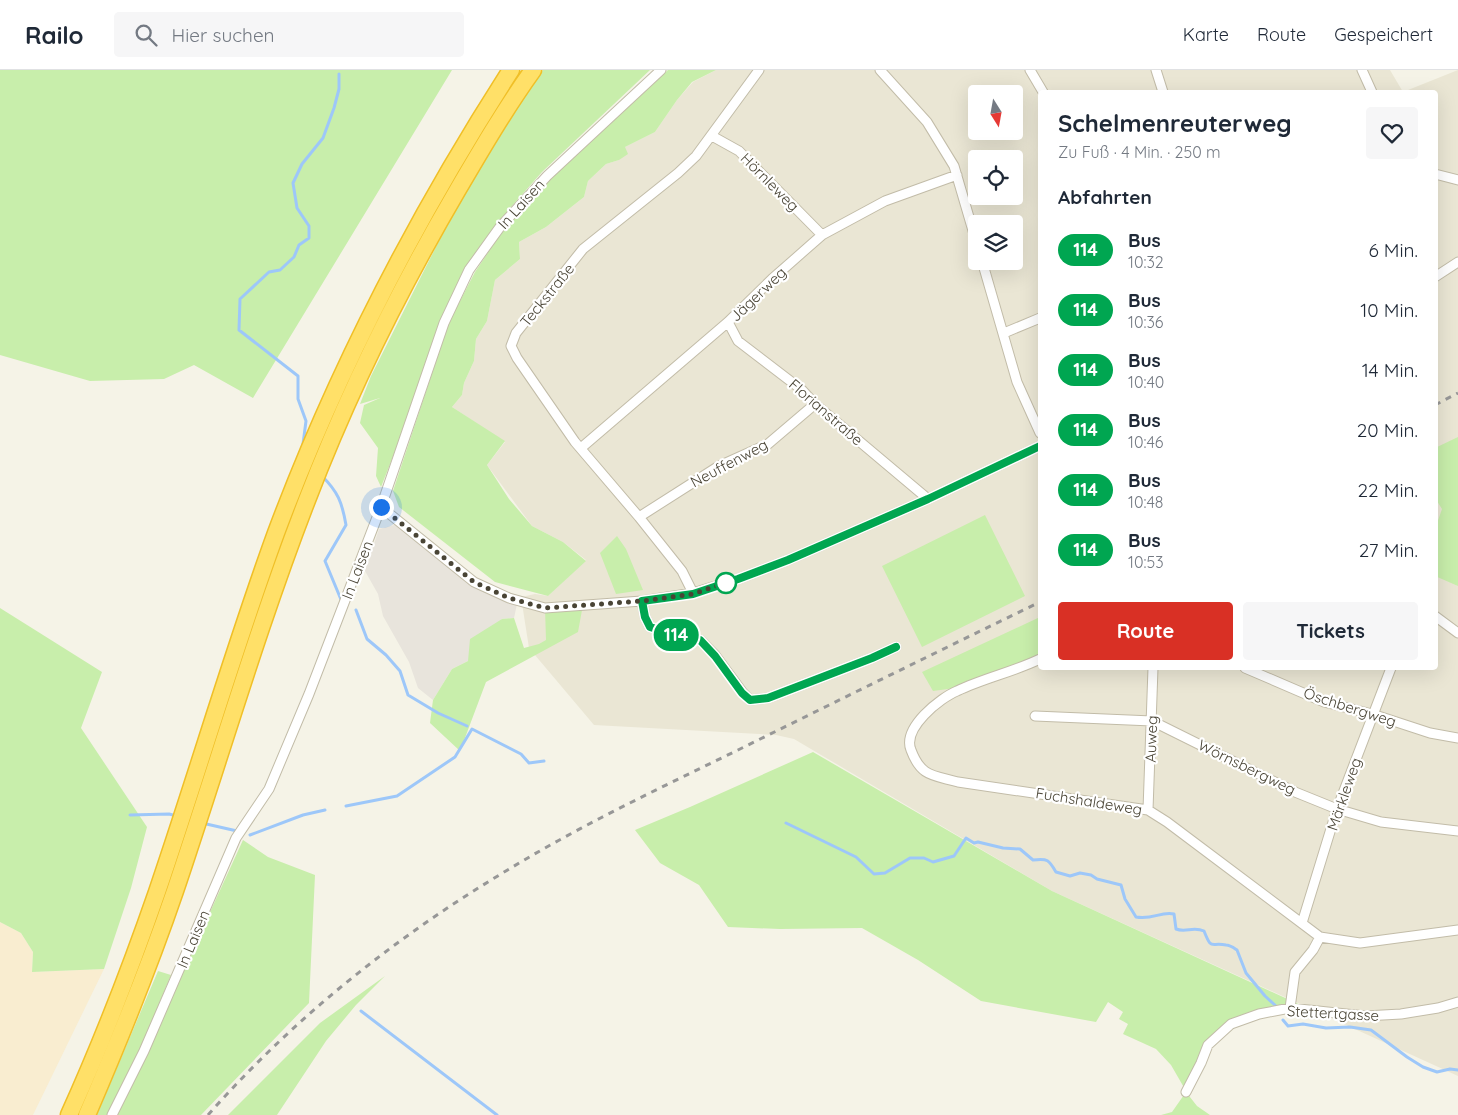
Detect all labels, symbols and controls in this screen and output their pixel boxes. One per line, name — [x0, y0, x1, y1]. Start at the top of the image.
search box — [114, 12, 464, 57]
text: Railo — [25, 20, 84, 50]
icon: search — [132, 21, 160, 49]
text: Hier suchen — [172, 23, 275, 47]
text: Karte — [1183, 23, 1229, 46]
text: Route — [1257, 23, 1306, 46]
text: Gespeichert — [1334, 23, 1433, 46]
north arrow — [968, 85, 1022, 140]
map controls — [968, 85, 1023, 270]
button: heart — [1366, 107, 1418, 159]
text: Schelmenreuterweg — [1058, 108, 1292, 138]
text: Zu Fuß · 4 Min. · 250 m — [1058, 142, 1221, 162]
street label: Hörnleweg — [737, 149, 803, 215]
button: locate — [968, 150, 1023, 205]
street label: In Laisen — [494, 175, 548, 233]
text: Abfahrten — [1058, 185, 1152, 209]
button: layers — [968, 215, 1023, 270]
text: Bus — [1128, 228, 1161, 252]
text: 114 — [1073, 238, 1098, 261]
text: 6 Min. — [1368, 238, 1418, 262]
text: 10:32 — [1128, 252, 1164, 272]
street label: Teckstraße — [516, 260, 578, 330]
street label: Jägerweg — [726, 263, 790, 325]
text: Bus — [1128, 288, 1161, 312]
text: 114 — [1073, 298, 1098, 321]
text: 10 Min. — [1360, 298, 1418, 322]
text: 10:36 — [1128, 312, 1163, 332]
text: Bus — [1128, 348, 1161, 372]
text: 114 — [1073, 358, 1098, 381]
text: 14 Min. — [1362, 358, 1418, 382]
text: 10:40 — [1128, 372, 1164, 392]
street label: Florianstraße — [785, 375, 867, 449]
text: Bus — [1128, 408, 1161, 432]
text: 114 — [1073, 418, 1098, 441]
text: 20 Min. — [1357, 418, 1418, 442]
text: 10:46 — [1128, 432, 1163, 452]
street label: Neuffenweg — [687, 435, 771, 491]
text: Bus — [1128, 468, 1161, 492]
text: 114 — [1073, 478, 1098, 501]
text: 22 Min. — [1358, 478, 1418, 502]
text: 10:48 — [1128, 492, 1164, 512]
your location — [369, 495, 394, 520]
text: Bus — [1128, 528, 1161, 552]
street label: In Laisen — [337, 538, 377, 602]
text: 114 — [1073, 538, 1098, 561]
text: 27 Min. — [1359, 538, 1418, 562]
text: 10:53 — [1128, 552, 1164, 572]
unlabelled marker — [715, 572, 737, 594]
button: Route — [1058, 602, 1233, 660]
button: Tickets — [1243, 602, 1418, 660]
line badge: 114 — [647, 619, 705, 651]
text: 114 — [664, 623, 688, 646]
street label: Öschbergweg — [1301, 683, 1399, 731]
street label: Auweg — [1141, 715, 1161, 763]
street label: Wörnsbergweg — [1195, 735, 1299, 799]
street label: Märkleweg — [1323, 755, 1365, 833]
street label: Fuchshaldeweg — [1034, 783, 1144, 819]
street label: In Laisen — [172, 907, 214, 971]
street label: Stettertgasse — [1286, 1001, 1380, 1025]

